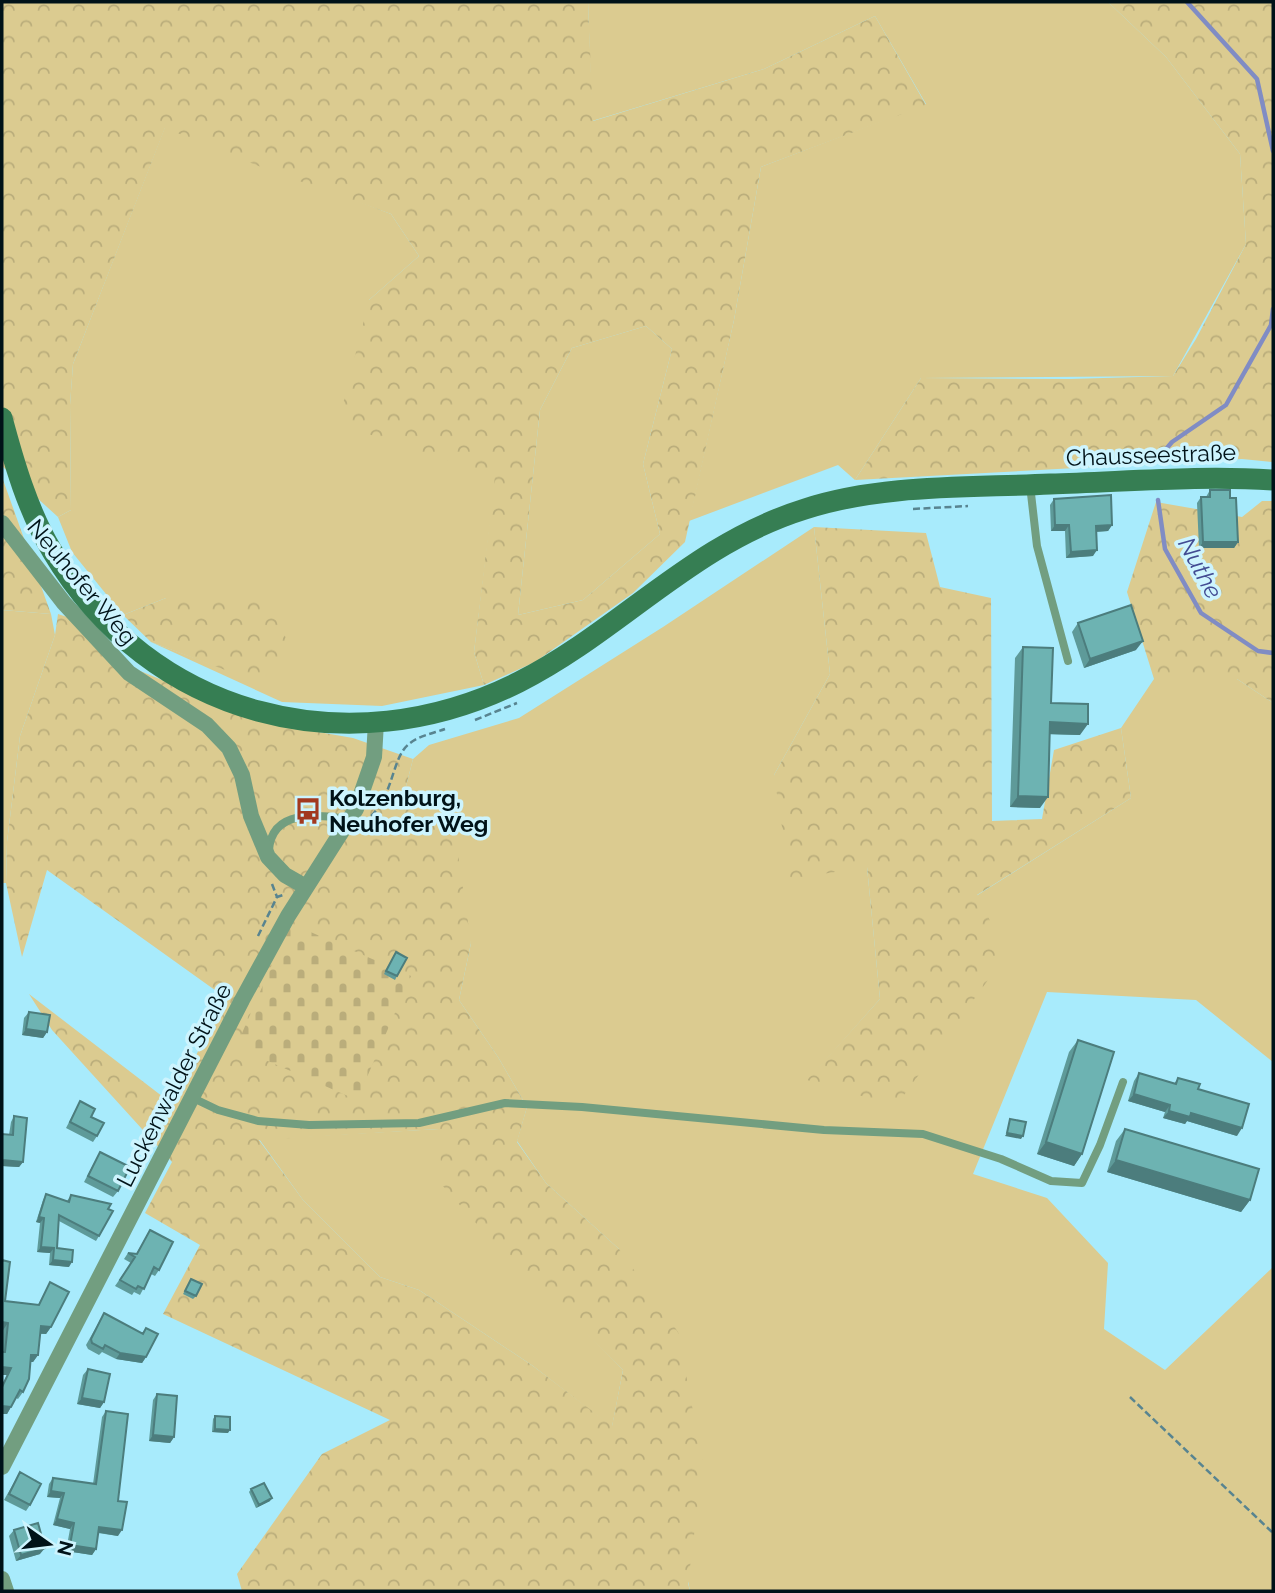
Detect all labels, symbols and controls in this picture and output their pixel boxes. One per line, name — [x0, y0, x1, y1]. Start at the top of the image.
street label: Chausseestraße — [1065, 438, 1236, 471]
street label: Neuhofer Weg — [22, 514, 143, 650]
water label: Nuthe — [1172, 532, 1229, 604]
place label: Kolzenburg, Neuhofer Weg — [329, 784, 488, 837]
bus stop icon: Kolzenburg, Neuhofer Weg — [293, 796, 323, 826]
street label: Luckenwalder Straße — [111, 979, 237, 1191]
north arrow — [14, 1509, 84, 1579]
text: N — [53, 1538, 78, 1558]

